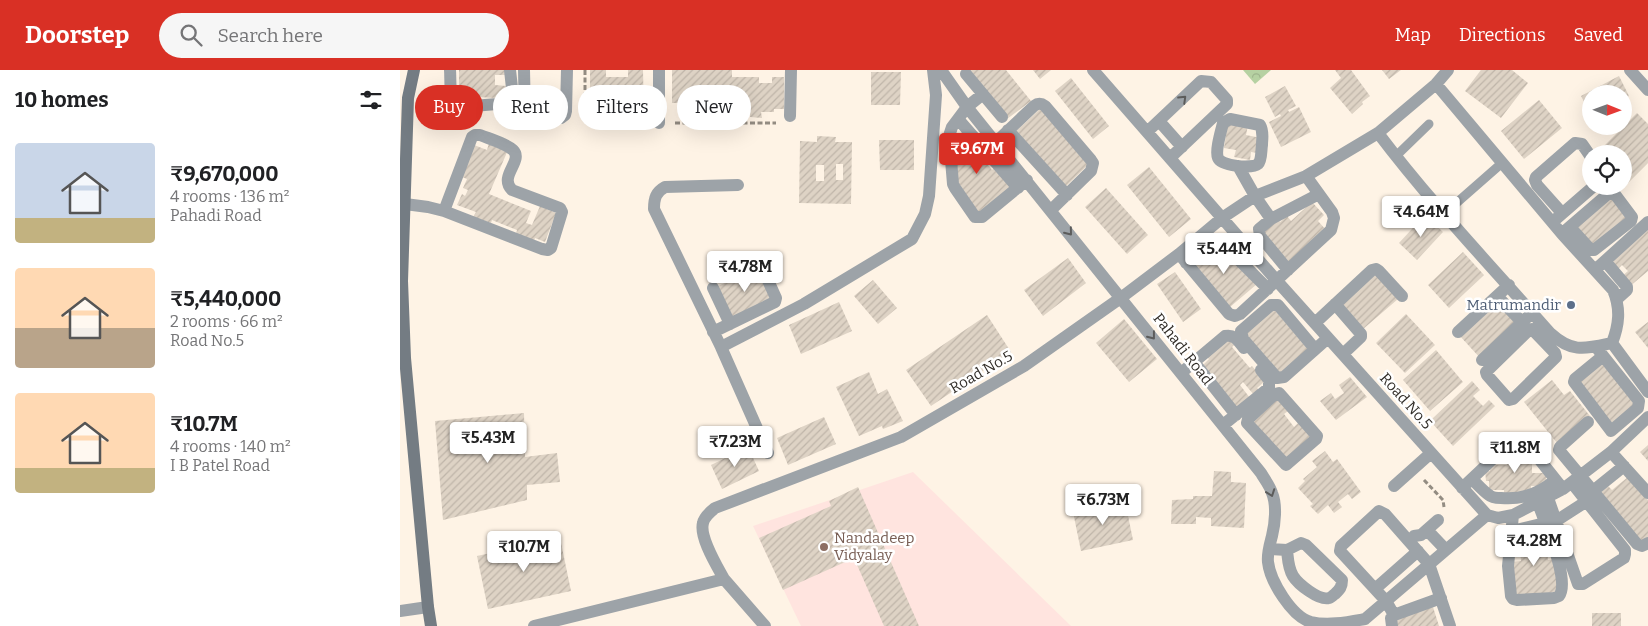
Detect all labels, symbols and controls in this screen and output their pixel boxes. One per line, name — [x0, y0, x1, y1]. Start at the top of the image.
search box — [159, 13, 509, 58]
text: Doorstep — [25, 21, 129, 49]
icon: search — [177, 21, 205, 49]
text: Search here — [217, 24, 323, 47]
text: Map — [1395, 24, 1431, 46]
text: Directions — [1459, 24, 1546, 46]
text: Saved — [1574, 24, 1623, 46]
chip: Buy — [415, 85, 483, 130]
chip: Rent — [493, 85, 568, 130]
chip: Filters — [578, 85, 667, 130]
chip: New — [677, 85, 751, 130]
north arrow — [1582, 85, 1632, 135]
map controls — [1582, 85, 1632, 195]
icon: filters — [357, 86, 385, 114]
text: 10 homes — [15, 87, 109, 113]
one-way arrow — [1177, 95, 1186, 104]
pin: ₹9.67M — [936, 132, 1018, 175]
text: ₹9.67M — [950, 139, 1004, 158]
button: locate — [1582, 145, 1632, 195]
text: ₹9,670,000 — [170, 161, 279, 187]
icon: home — [55, 163, 115, 223]
text: 4 rooms · 136 m² — [170, 187, 289, 206]
pin: ₹4.64M — [1380, 196, 1462, 238]
text: ₹4.64M — [1393, 202, 1449, 221]
text: Pahadi Road — [170, 206, 262, 225]
one-way arrow — [1063, 226, 1071, 235]
pin: ₹5.44M — [1183, 232, 1265, 275]
text: ₹5.44M — [1196, 239, 1252, 258]
pin: ₹4.78M — [704, 250, 786, 293]
text: ₹4.78M — [718, 257, 772, 276]
text: ₹5,440,000 — [170, 286, 281, 312]
icon: home — [55, 288, 115, 348]
place label: Matrumandir — [1466, 296, 1561, 314]
marker: Matrumandir — [1565, 299, 1577, 311]
street label: Pahadi Road — [1149, 310, 1217, 388]
text: 2 rooms · 66 m² — [170, 312, 283, 331]
one-way arrow — [1146, 330, 1154, 339]
text: Road No.5 — [170, 331, 244, 350]
street label: Road No.5 — [946, 347, 1016, 397]
street label: Road No.5 — [1376, 369, 1436, 433]
text: ₹10.7M — [170, 411, 238, 437]
icon: home — [55, 413, 115, 473]
pin: ₹5.43M — [447, 422, 529, 464]
pin: ₹7.23M — [694, 426, 776, 468]
text: ₹5.43M — [461, 428, 515, 447]
text: ₹7.23M — [709, 432, 761, 451]
pin: ₹11.8M — [1474, 432, 1556, 474]
text: 4 rooms · 140 m² — [170, 437, 291, 456]
text: ₹11.8M — [1490, 438, 1540, 457]
text: I B Patel Road — [170, 456, 270, 475]
pin: ₹6.73M — [1062, 484, 1144, 526]
one-way arrow — [1265, 488, 1275, 497]
text: ₹6.73M — [1076, 490, 1130, 509]
pin: ₹4.28M — [1493, 524, 1575, 567]
place label: Nandadeep Vidyalay — [834, 529, 915, 564]
pin: ₹10.7M — [483, 530, 565, 573]
text: ₹4.28M — [1506, 531, 1562, 550]
text: ₹10.7M — [498, 537, 550, 556]
marker: Nandadeep Vidyalay — [818, 541, 830, 553]

